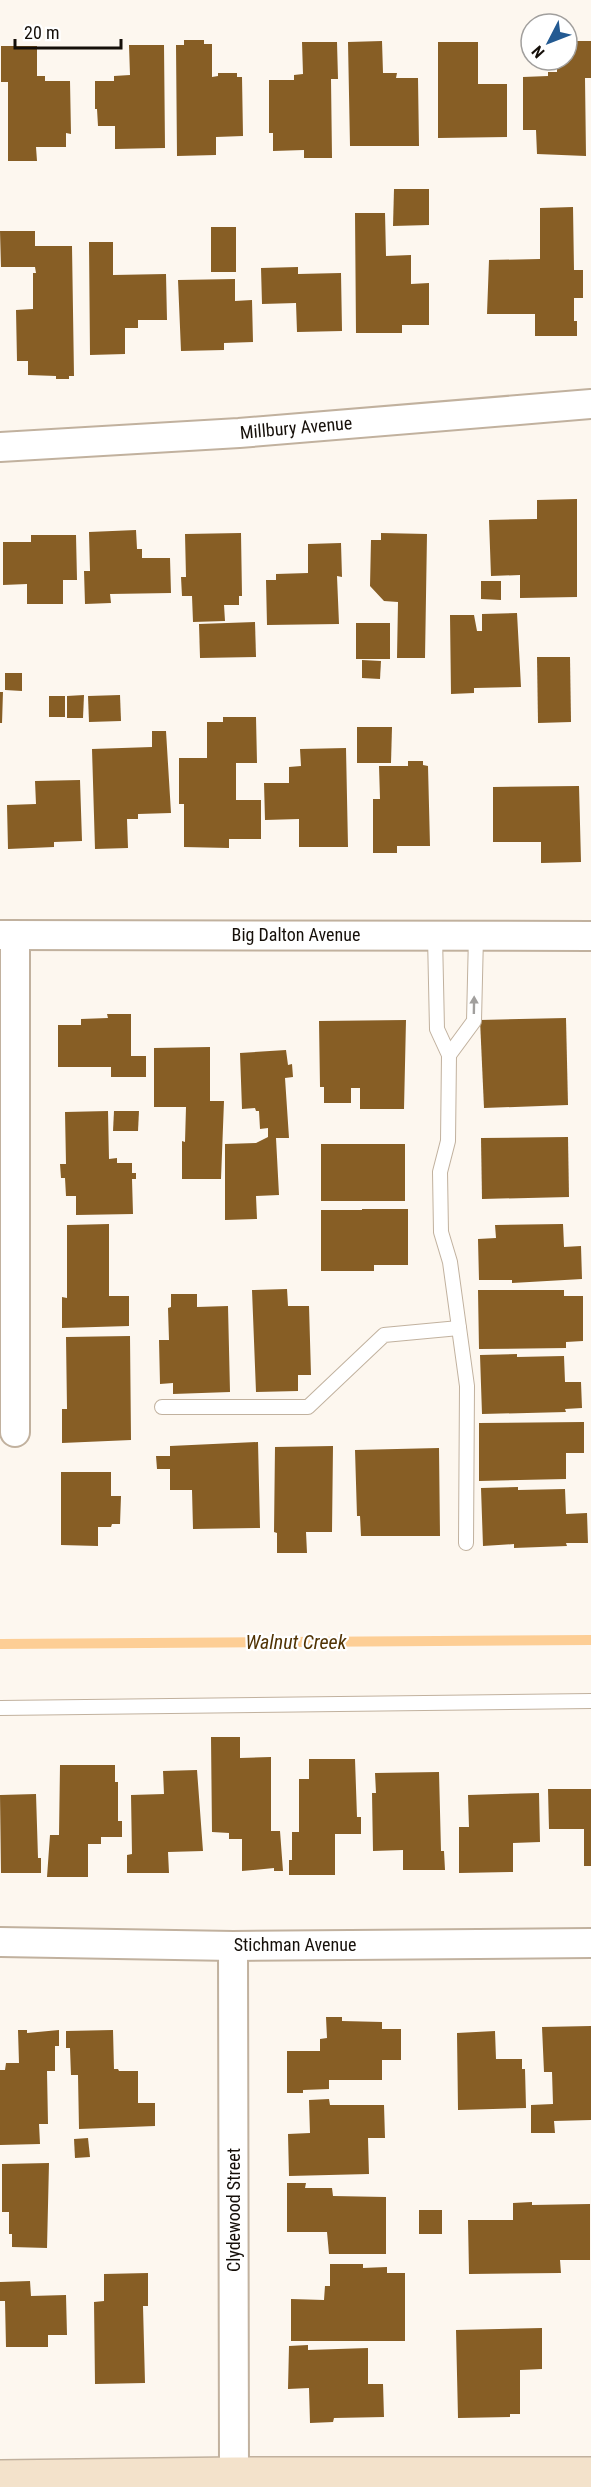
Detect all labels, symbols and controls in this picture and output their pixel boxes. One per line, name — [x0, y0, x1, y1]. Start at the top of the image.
scale bar — [15, 12, 122, 50]
north arrow — [519, 12, 579, 72]
text: 20 m — [24, 22, 59, 43]
text: N — [528, 42, 549, 62]
street label: Millbury Avenue — [239, 412, 353, 443]
street label: Big Dalton Avenue — [232, 924, 360, 945]
one-way arrow — [469, 995, 479, 1014]
water label: Walnut Creek — [246, 1630, 348, 1654]
street label: Stichman Avenue — [234, 1934, 356, 1955]
street label: Clydewood Street — [223, 2148, 244, 2272]

